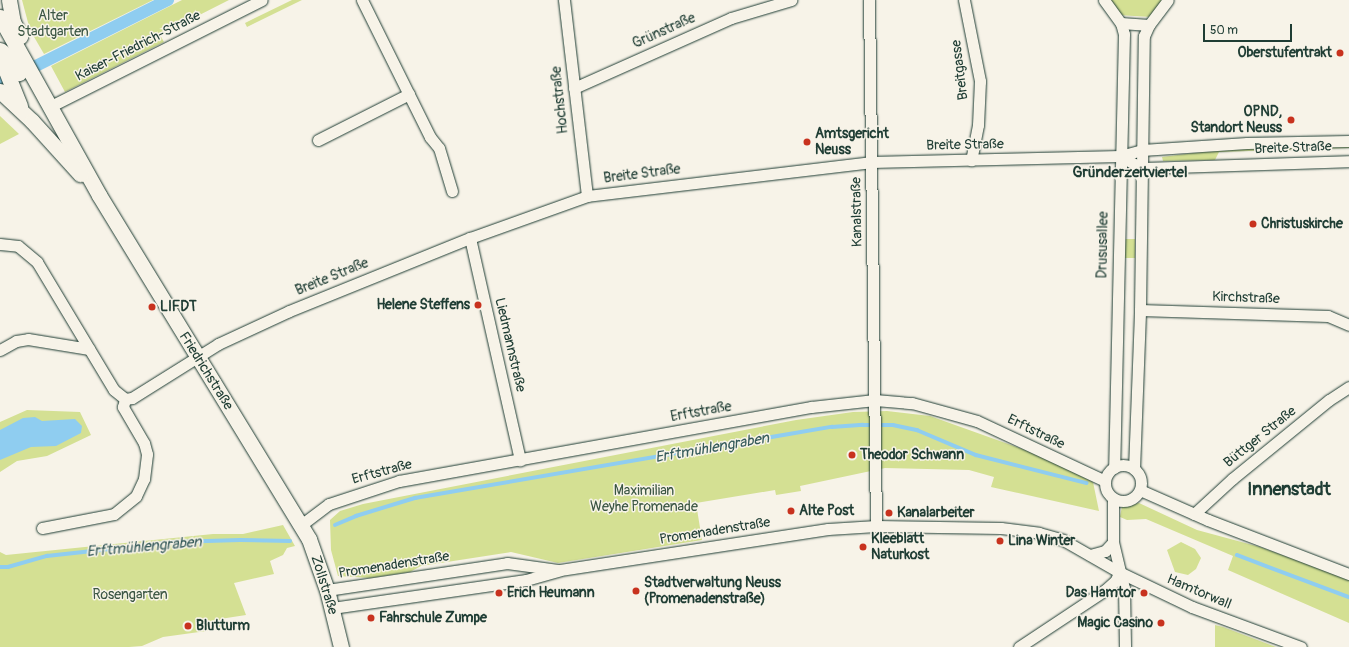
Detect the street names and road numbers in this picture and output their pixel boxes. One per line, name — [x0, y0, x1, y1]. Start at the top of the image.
street label: Kaiser-Friedrich-Straße — [73, 7, 203, 85]
street label: Grünstraße — [630, 10, 698, 52]
street label: Breitgasse — [948, 39, 972, 101]
street label: Hochstraße — [548, 65, 572, 135]
street label: Breite Straße — [926, 136, 1004, 154]
street label: Breite Straße — [1254, 138, 1332, 158]
street label: Breite Straße — [603, 161, 681, 187]
street label: Kanalstraße — [848, 177, 866, 247]
street label: Drususallee — [1094, 211, 1112, 279]
street label: Breite Straße — [293, 255, 371, 299]
street label: Kirchstraße — [1212, 288, 1280, 308]
street label: Liedmannstraße — [491, 296, 529, 394]
street label: Friedrichstraße — [175, 329, 237, 413]
street label: Erftstraße — [669, 398, 733, 426]
street label: Büttger Straße — [1220, 403, 1300, 471]
street label: Erftstraße — [1005, 411, 1067, 453]
street label: Erftstraße — [350, 456, 414, 488]
street label: Promenadenstraße — [658, 514, 772, 548]
street label: Promenadenstraße — [337, 548, 451, 582]
street label: Zollstraße — [307, 553, 341, 617]
street label: Hamtorwall — [1164, 571, 1234, 613]

